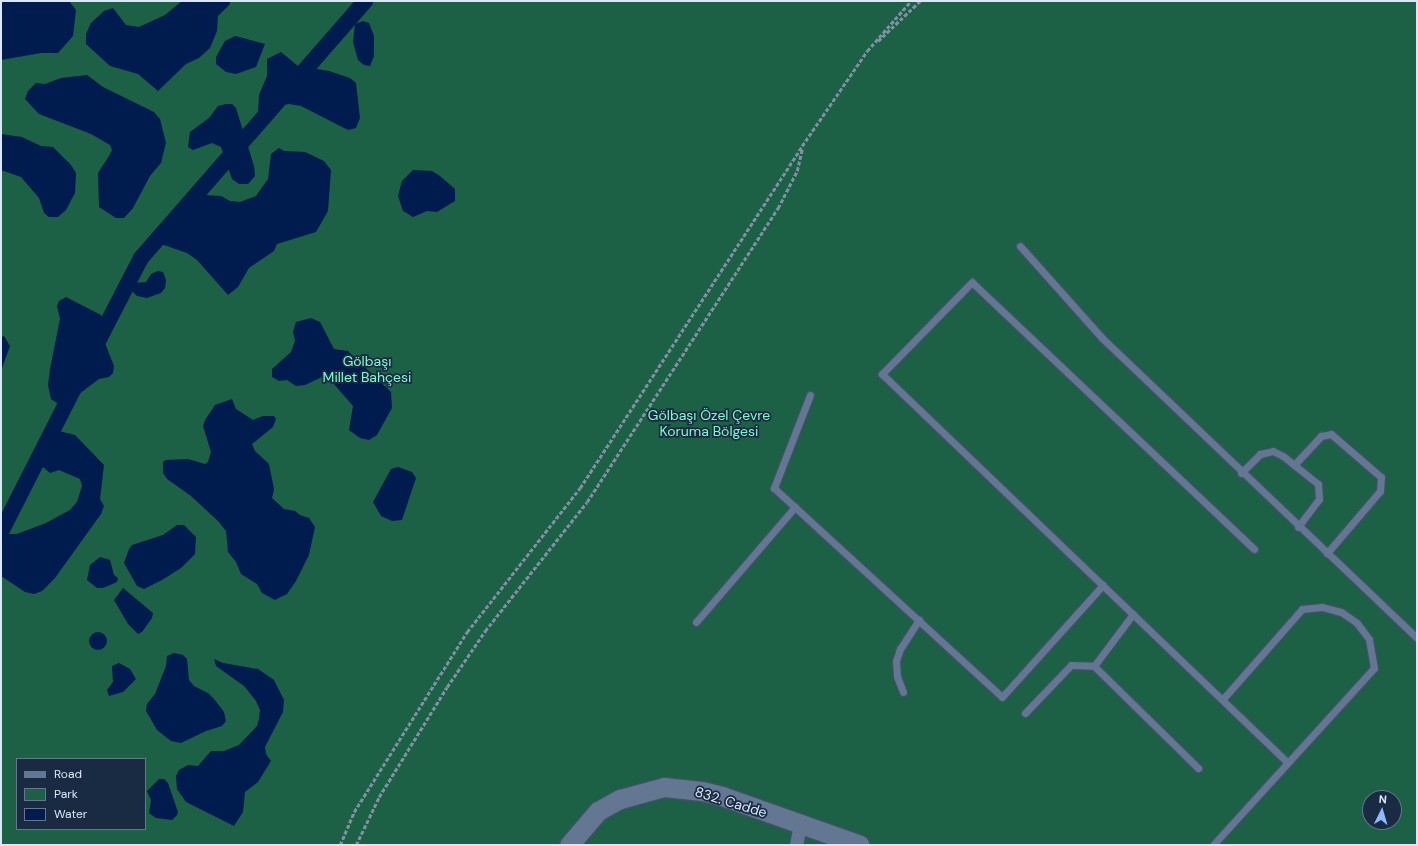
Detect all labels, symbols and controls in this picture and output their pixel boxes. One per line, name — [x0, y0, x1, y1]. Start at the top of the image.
park label: Gölbaşı Millet Bahçesi — [323, 353, 411, 386]
park label: Gölbaşı Özel Çevre Koruma Bölgesi — [648, 407, 770, 440]
legend — [16, 758, 146, 830]
text: Road — [54, 766, 82, 782]
street label: 832. Cadde — [693, 783, 769, 821]
text: Park — [54, 786, 78, 802]
north arrow — [1362, 790, 1402, 830]
text: N — [1378, 792, 1388, 806]
text: Water — [54, 806, 87, 822]

